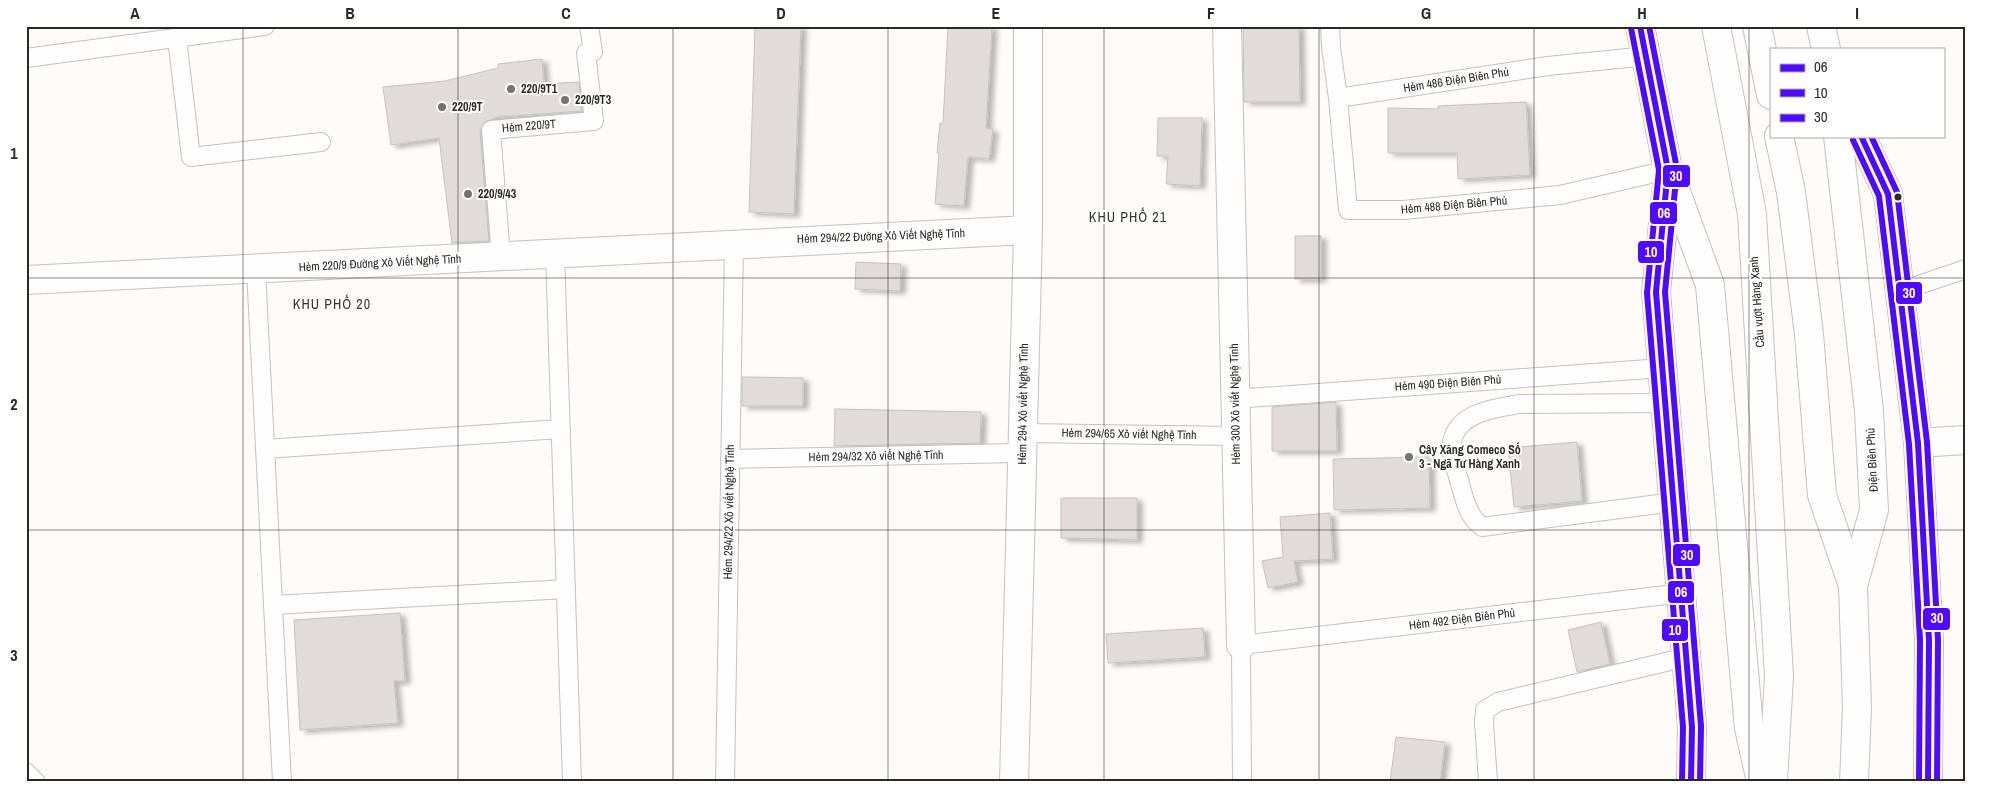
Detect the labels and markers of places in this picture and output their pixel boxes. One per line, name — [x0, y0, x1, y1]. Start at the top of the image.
place label: 220/9T1 — [521, 81, 558, 97]
marker: 220/9T1 — [505, 83, 517, 95]
place label: 220/9T3 — [575, 92, 612, 108]
marker: 220/9T3 — [559, 94, 571, 106]
place label: 220/9T — [452, 99, 483, 115]
marker: 220/9T — [436, 101, 448, 113]
place label: 220/9/43 — [478, 186, 517, 202]
marker: 220/9/43 — [462, 188, 474, 200]
unlabelled marker — [1893, 192, 1903, 202]
place label: Cây Xăng Comeco Số 3 - Ngã Tư Hàng Xanh — [1419, 442, 1521, 472]
marker: Cây Xăng Comeco Số 3 - Ngã Tư Hàng Xanh — [1403, 451, 1415, 463]

